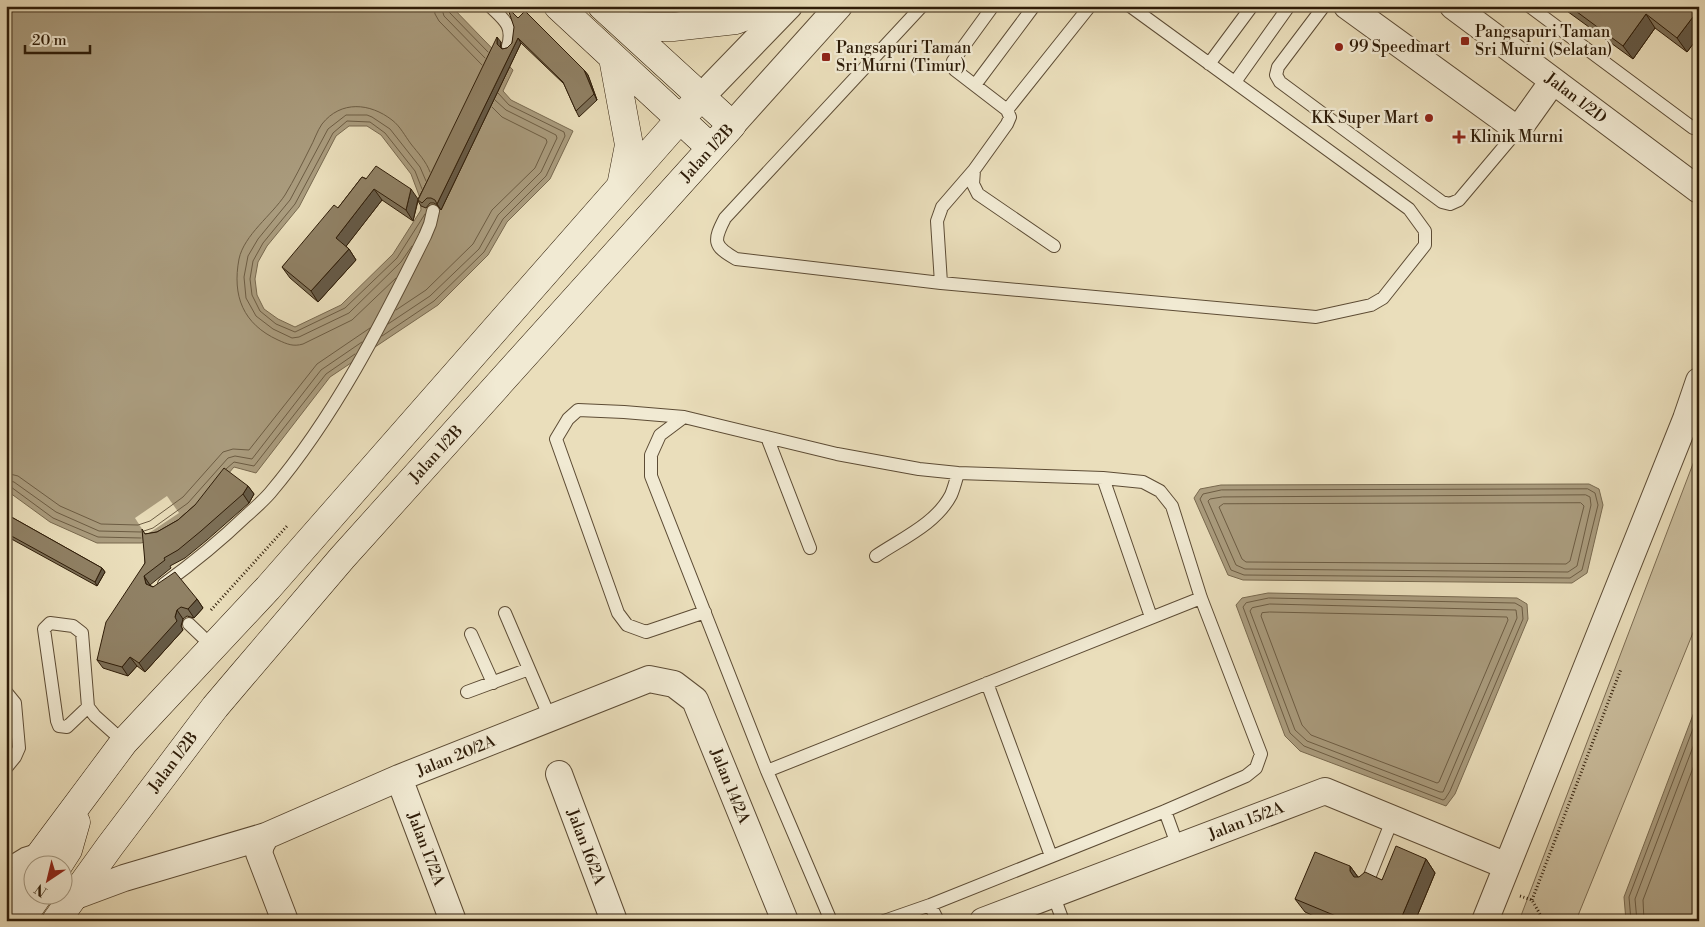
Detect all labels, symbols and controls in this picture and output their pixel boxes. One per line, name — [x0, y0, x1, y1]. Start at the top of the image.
scale bar — [25, 22, 90, 54]
place label: Pangsapuri Taman Sri Murni (Selatan) — [1475, 22, 1612, 60]
text: 20 m — [32, 31, 67, 50]
marker: Pangsapuri Taman Sri Murni (Selatan) — [1459, 35, 1471, 47]
place label: 99 Speedmart — [1349, 37, 1451, 57]
place label: Pangsapuri Taman Sri Murni (Timur) — [836, 38, 972, 76]
marker: 99 Speedmart — [1333, 41, 1345, 53]
marker: Pangsapuri Taman Sri Murni (Timur) — [820, 51, 832, 63]
street label: Jalan 1/2D — [1540, 68, 1611, 128]
place label: KK Super Mart — [1311, 108, 1419, 128]
marker: KK Super Mart — [1423, 112, 1435, 124]
street label: Jalan 1/2B — [675, 120, 738, 187]
place label: Klinik Murni — [1470, 127, 1563, 147]
marker: Klinik Murni — [1452, 130, 1466, 144]
street label: Jalan 1/2B — [404, 421, 467, 488]
street label: Jalan 1/2B — [143, 728, 202, 797]
street label: Jalan 20/2A — [413, 731, 499, 781]
street label: Jalan 14/2A — [705, 744, 755, 828]
street label: Jalan 15/2A — [1204, 797, 1288, 845]
street label: Jalan 16/2A — [562, 805, 610, 889]
street label: Jalan 17/2A — [402, 808, 450, 890]
north arrow — [22, 854, 72, 904]
text: N — [31, 879, 51, 900]

